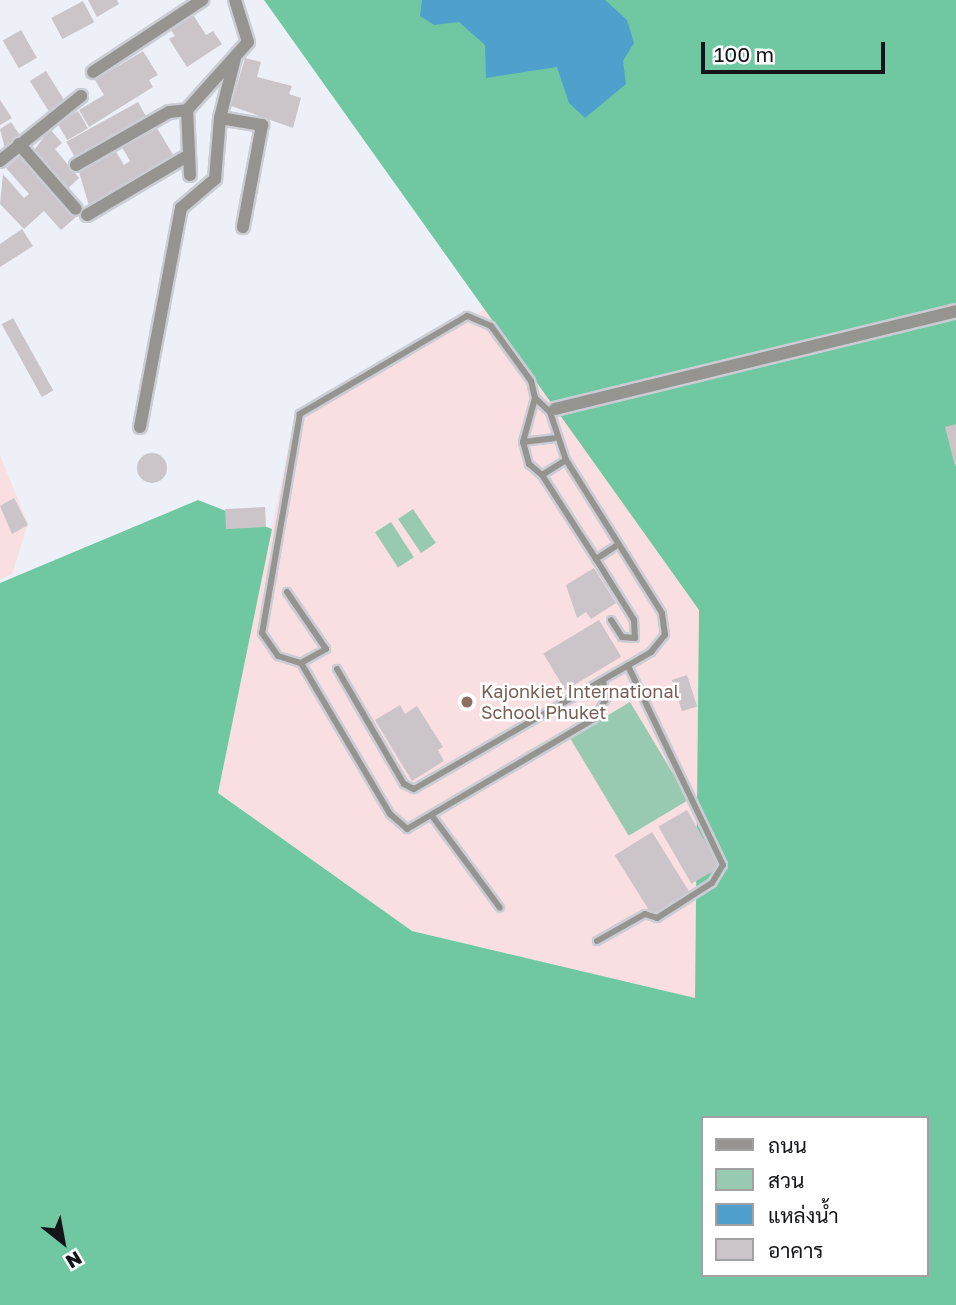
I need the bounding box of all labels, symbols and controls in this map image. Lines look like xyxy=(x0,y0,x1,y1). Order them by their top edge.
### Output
scale bar xyxy=(704,28,888,72)
text: 100 m xyxy=(714,41,774,67)
place label: Kajonkiet International School Phuket xyxy=(481,681,679,724)
marker: Kajonkiet International School Phuket xyxy=(459,694,475,710)
legend xyxy=(701,1116,928,1277)
text: ถนน xyxy=(768,1132,807,1158)
text: สวน xyxy=(768,1167,804,1193)
text: แหล่งน้ำ xyxy=(768,1202,839,1228)
north arrow xyxy=(28,1207,98,1277)
text: อาคาร xyxy=(768,1237,824,1263)
text: N xyxy=(62,1247,86,1274)

